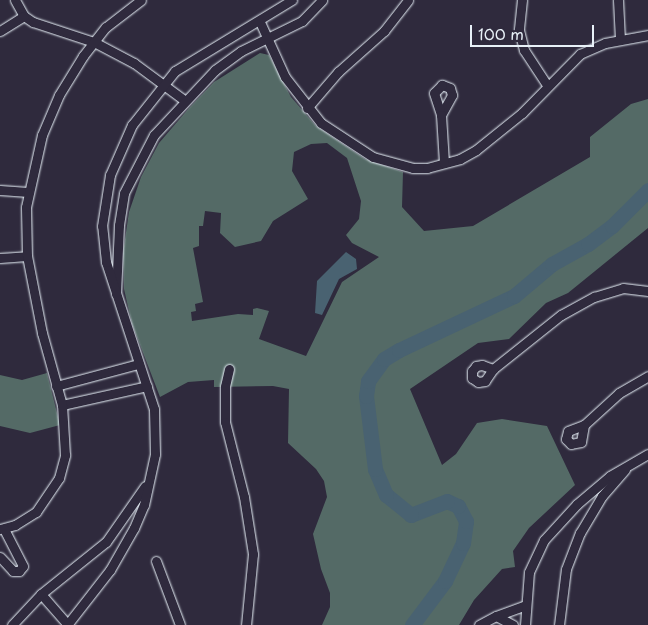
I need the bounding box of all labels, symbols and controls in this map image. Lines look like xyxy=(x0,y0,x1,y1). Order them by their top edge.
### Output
scale bar xyxy=(473,15,597,47)
text: 100 m xyxy=(478,22,524,45)

